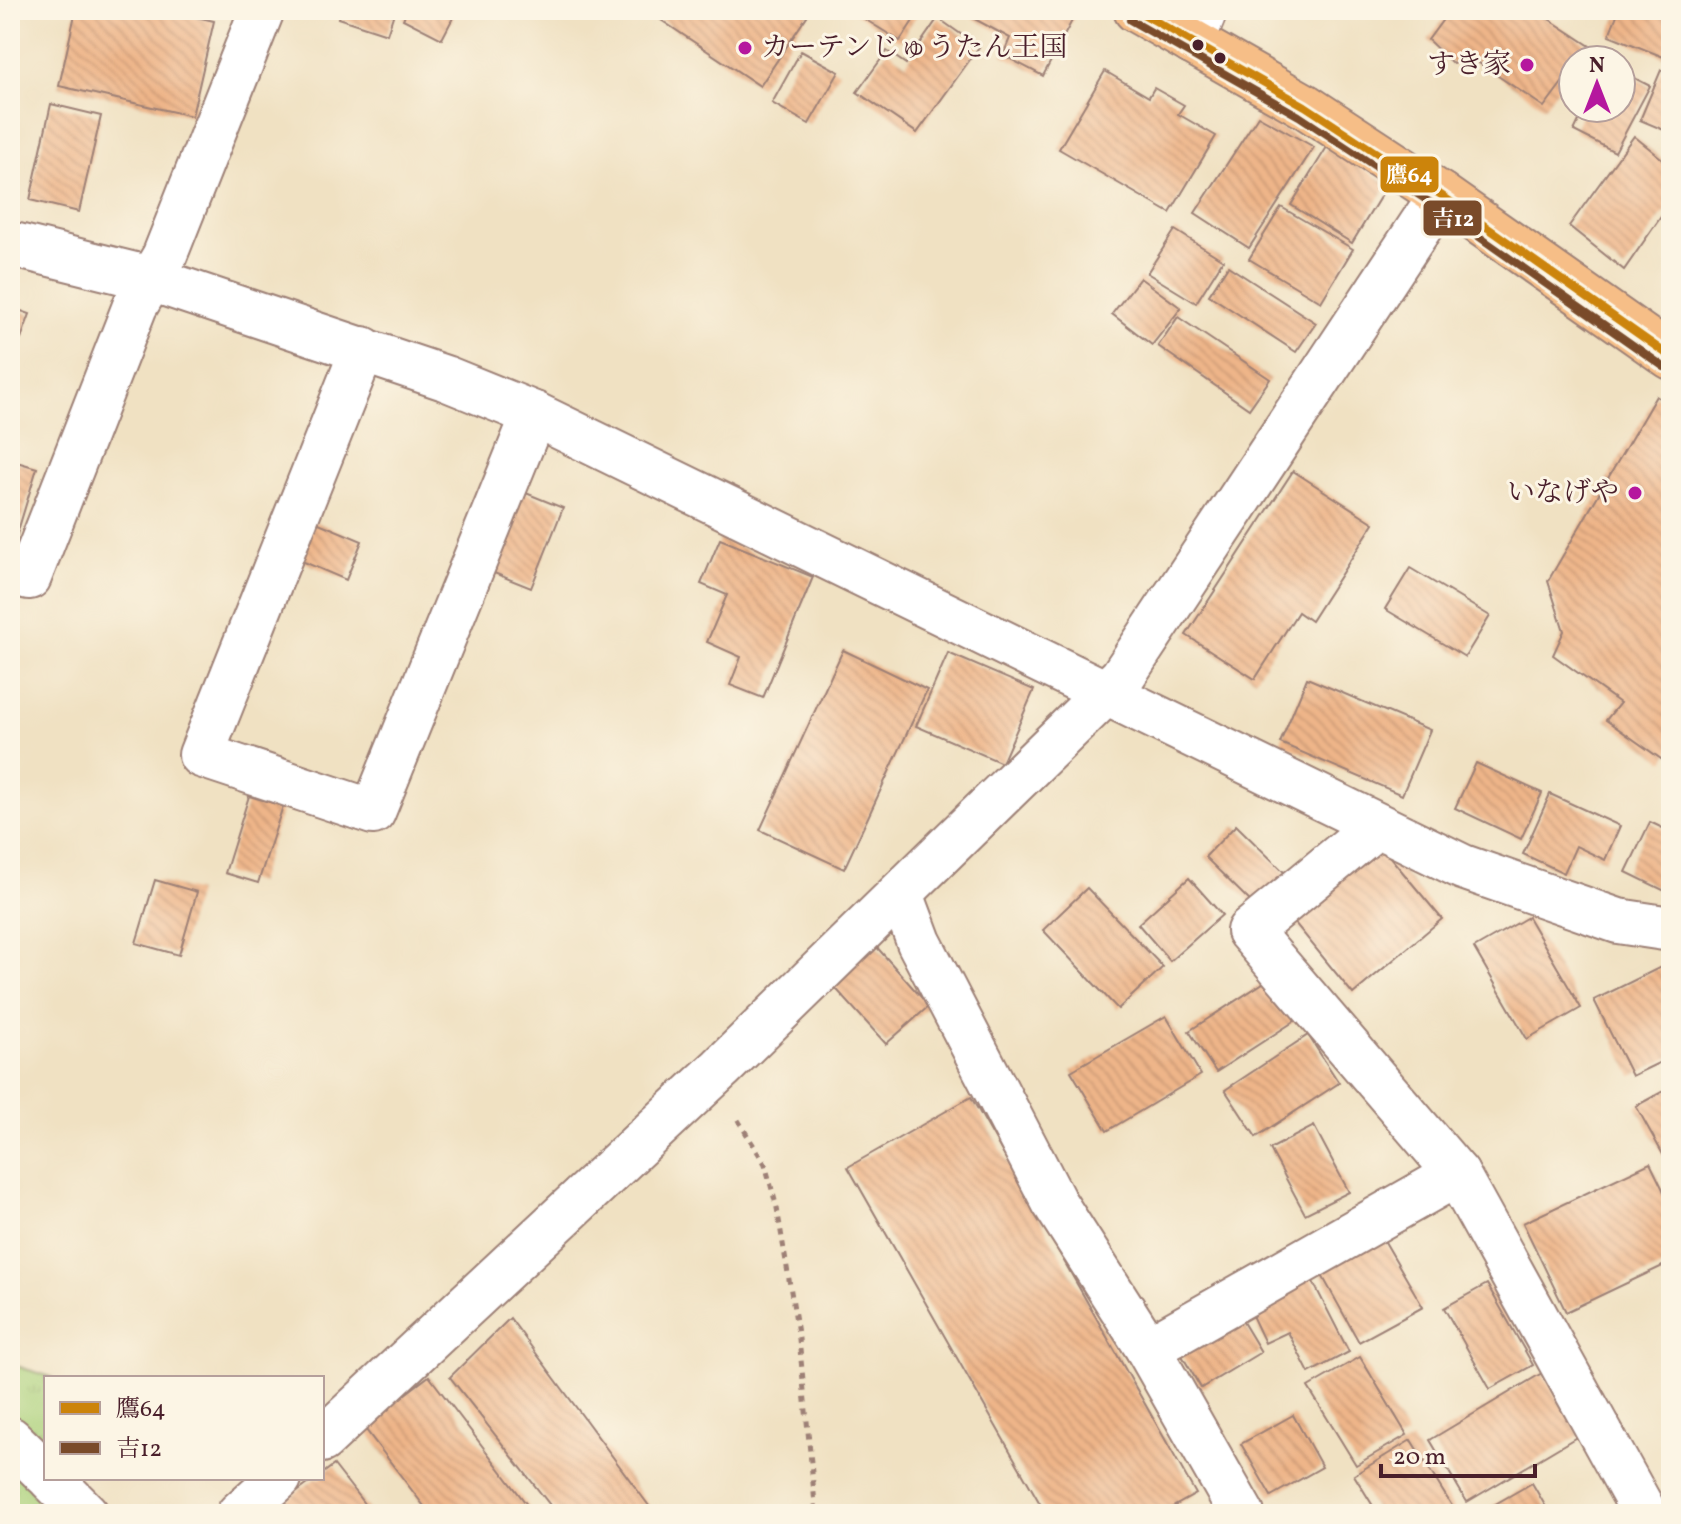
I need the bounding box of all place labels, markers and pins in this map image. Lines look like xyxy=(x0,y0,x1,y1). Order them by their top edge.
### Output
place label: カーテンじゅうたん王国 xyxy=(761,29,1068,68)
unlabelled marker xyxy=(1190,37,1206,53)
marker: カーテンじゅうたん王国 xyxy=(736,39,754,57)
place label: すき家 xyxy=(1427,46,1511,85)
unlabelled marker xyxy=(1212,50,1228,66)
marker: すき家 xyxy=(1518,56,1536,74)
place label: いなげや xyxy=(1507,474,1619,513)
marker: いなげや xyxy=(1626,484,1644,502)

